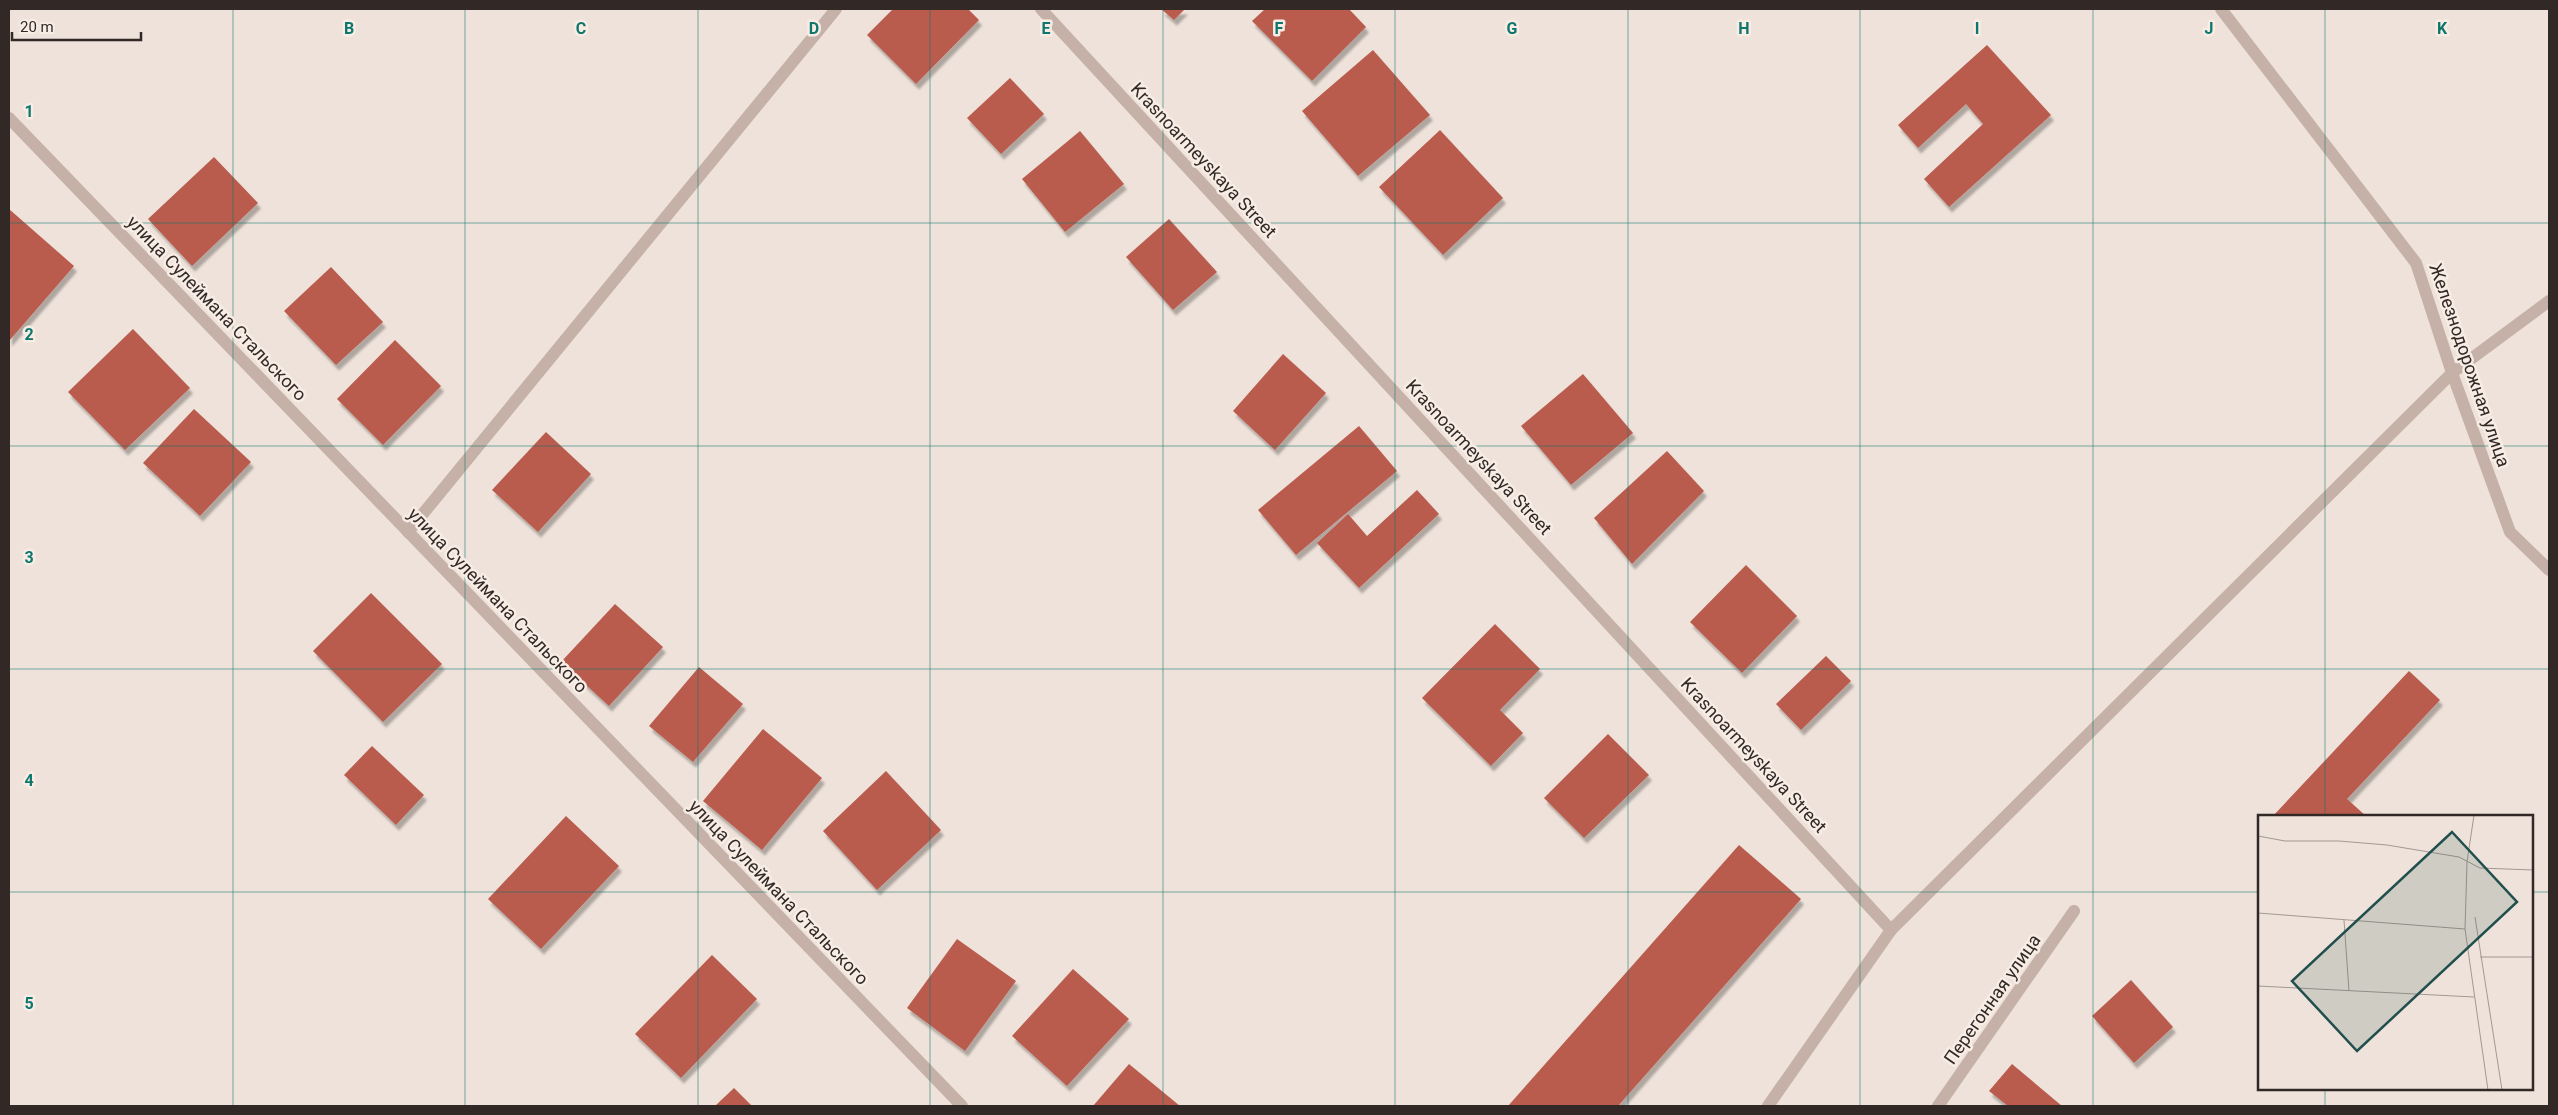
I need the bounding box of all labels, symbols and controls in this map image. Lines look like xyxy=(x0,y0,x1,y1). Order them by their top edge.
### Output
scale bar xyxy=(12,10,141,42)
text: 20 m xyxy=(20,18,54,36)
text: B xyxy=(344,19,354,38)
text: C xyxy=(576,19,586,38)
text: D xyxy=(809,19,819,38)
text: E xyxy=(1042,19,1051,38)
text: F xyxy=(1275,19,1284,38)
text: G xyxy=(1507,19,1518,38)
text: H xyxy=(1738,19,1750,38)
text: I xyxy=(1975,19,1979,38)
text: J xyxy=(2205,19,2213,38)
text: K xyxy=(2437,19,2448,38)
street label: Krasnoarmeyskaya Street xyxy=(1127,78,1281,242)
text: 1 xyxy=(24,102,34,121)
street label: улица Сулеймана Стальского xyxy=(123,211,311,405)
street label: Железнодорожная улица xyxy=(2425,261,2515,469)
text: 2 xyxy=(24,325,34,344)
street label: Krasnoarmeyskaya Street xyxy=(1402,375,1556,539)
street label: улица Сулеймана Стальского xyxy=(404,503,592,697)
text: 3 xyxy=(24,548,34,567)
street label: Krasnoarmeyskaya Street xyxy=(1677,673,1831,837)
text: 4 xyxy=(24,771,34,790)
street label: улица Сулеймана Стальского xyxy=(685,795,873,989)
inset map xyxy=(2258,815,2533,1090)
street label: Перегонная улица xyxy=(1939,930,2045,1068)
text: 5 xyxy=(24,994,34,1013)

